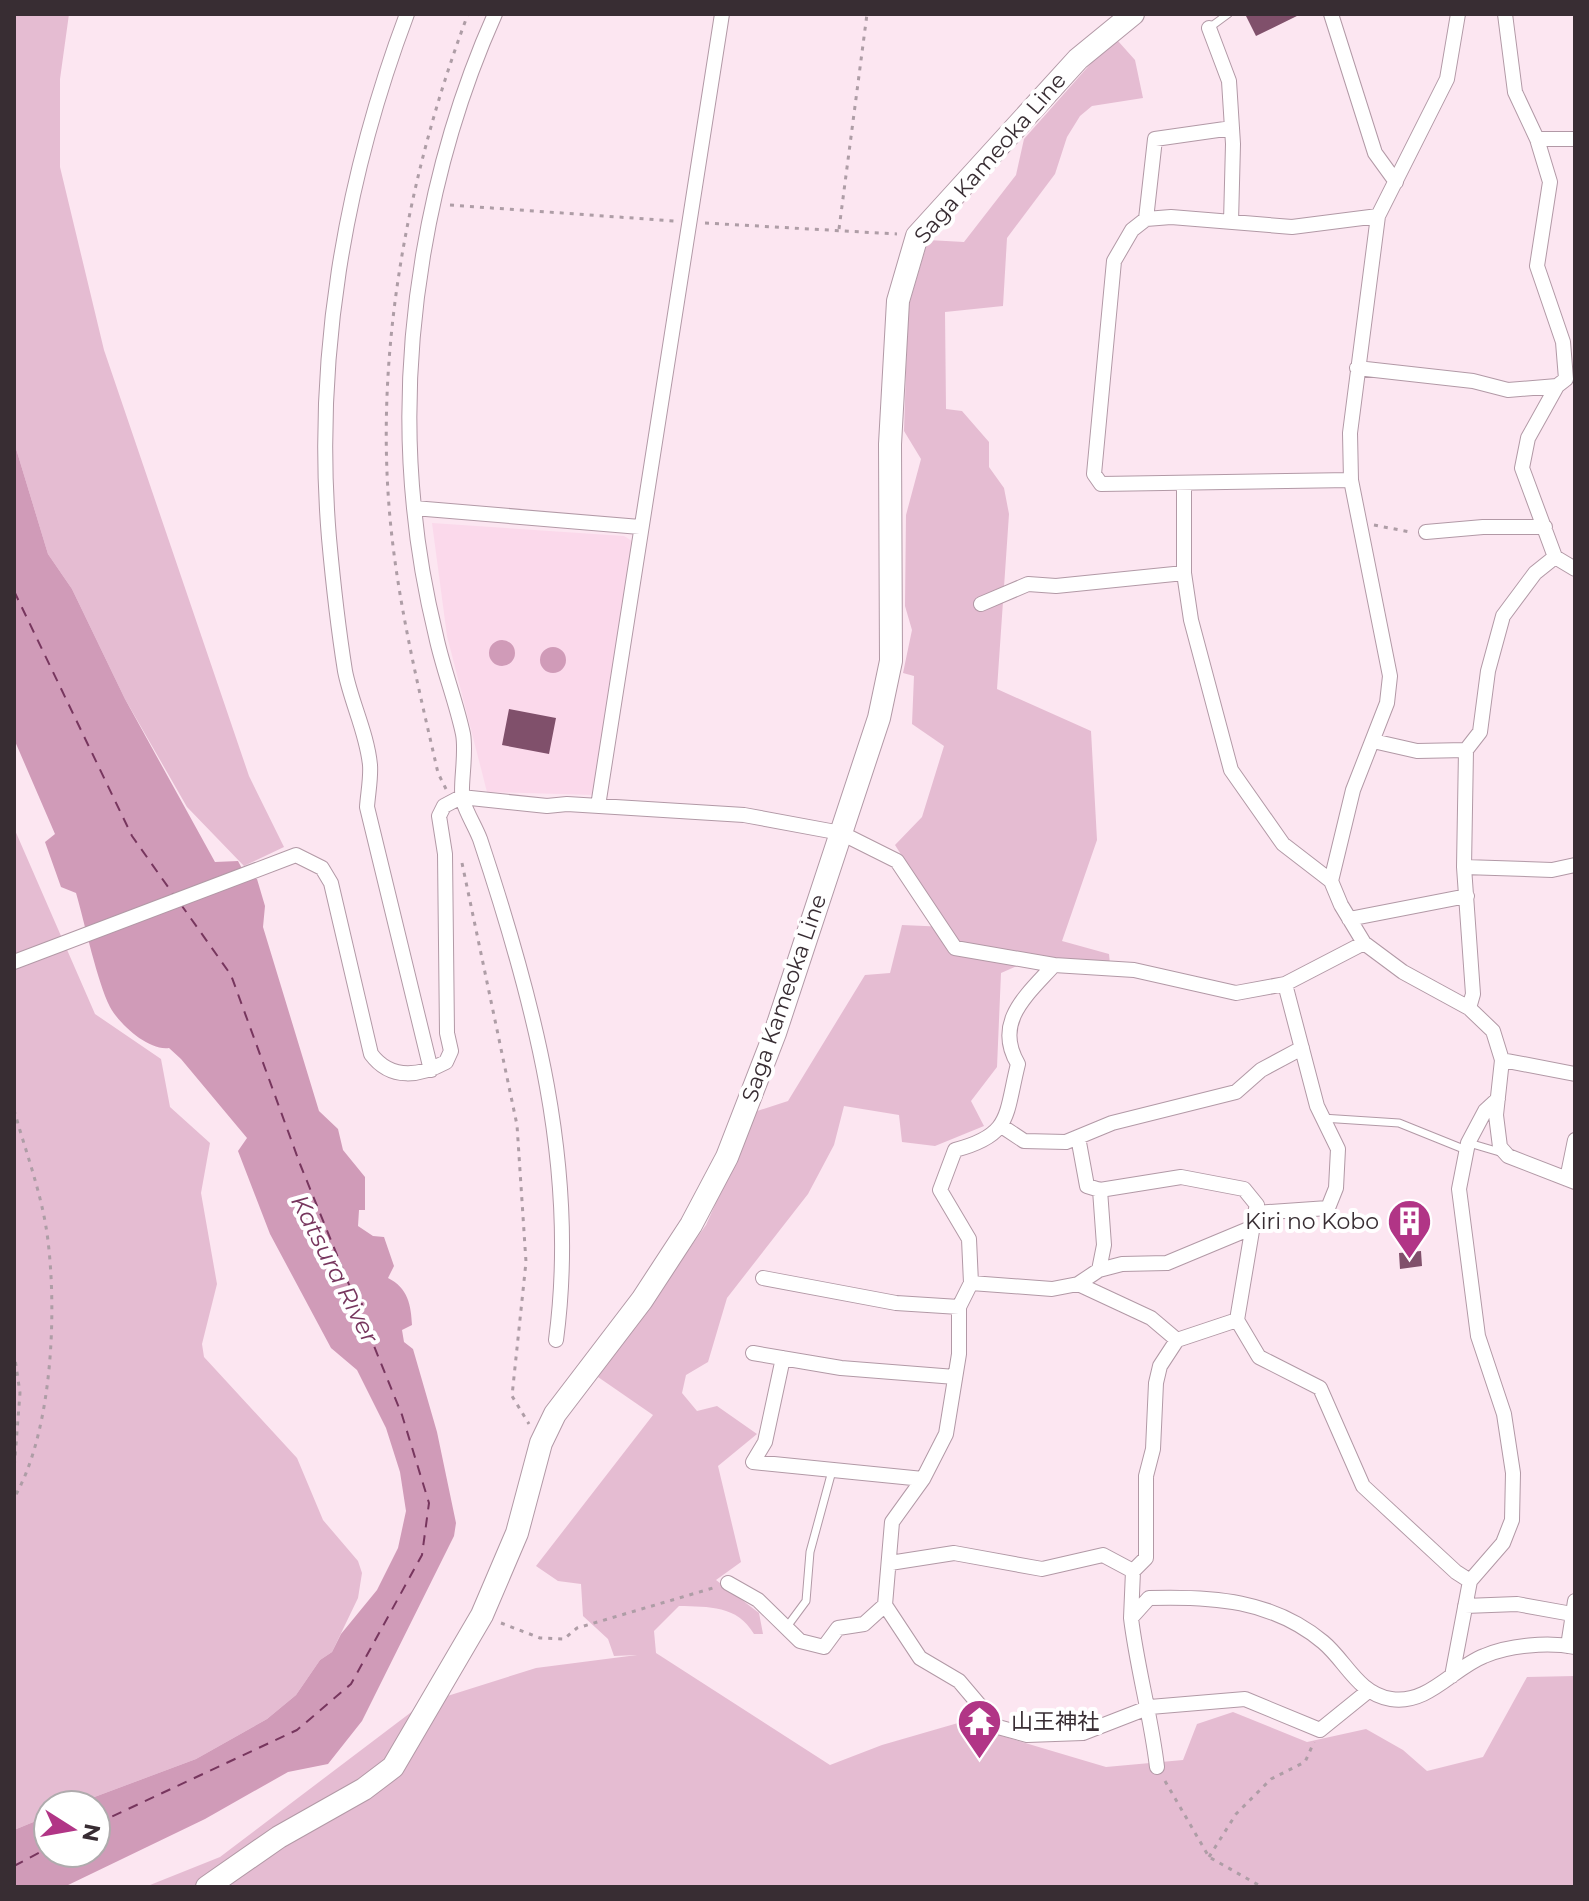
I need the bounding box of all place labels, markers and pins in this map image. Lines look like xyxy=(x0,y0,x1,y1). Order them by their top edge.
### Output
building icon: Kiri no Kobo xyxy=(1386,1197,1434,1260)
place label: Kiri no Kobo xyxy=(1245,1208,1379,1235)
temple icon: 山王神社 xyxy=(956,1697,1004,1760)
place label: 山王神社 xyxy=(1011,1708,1099,1735)

